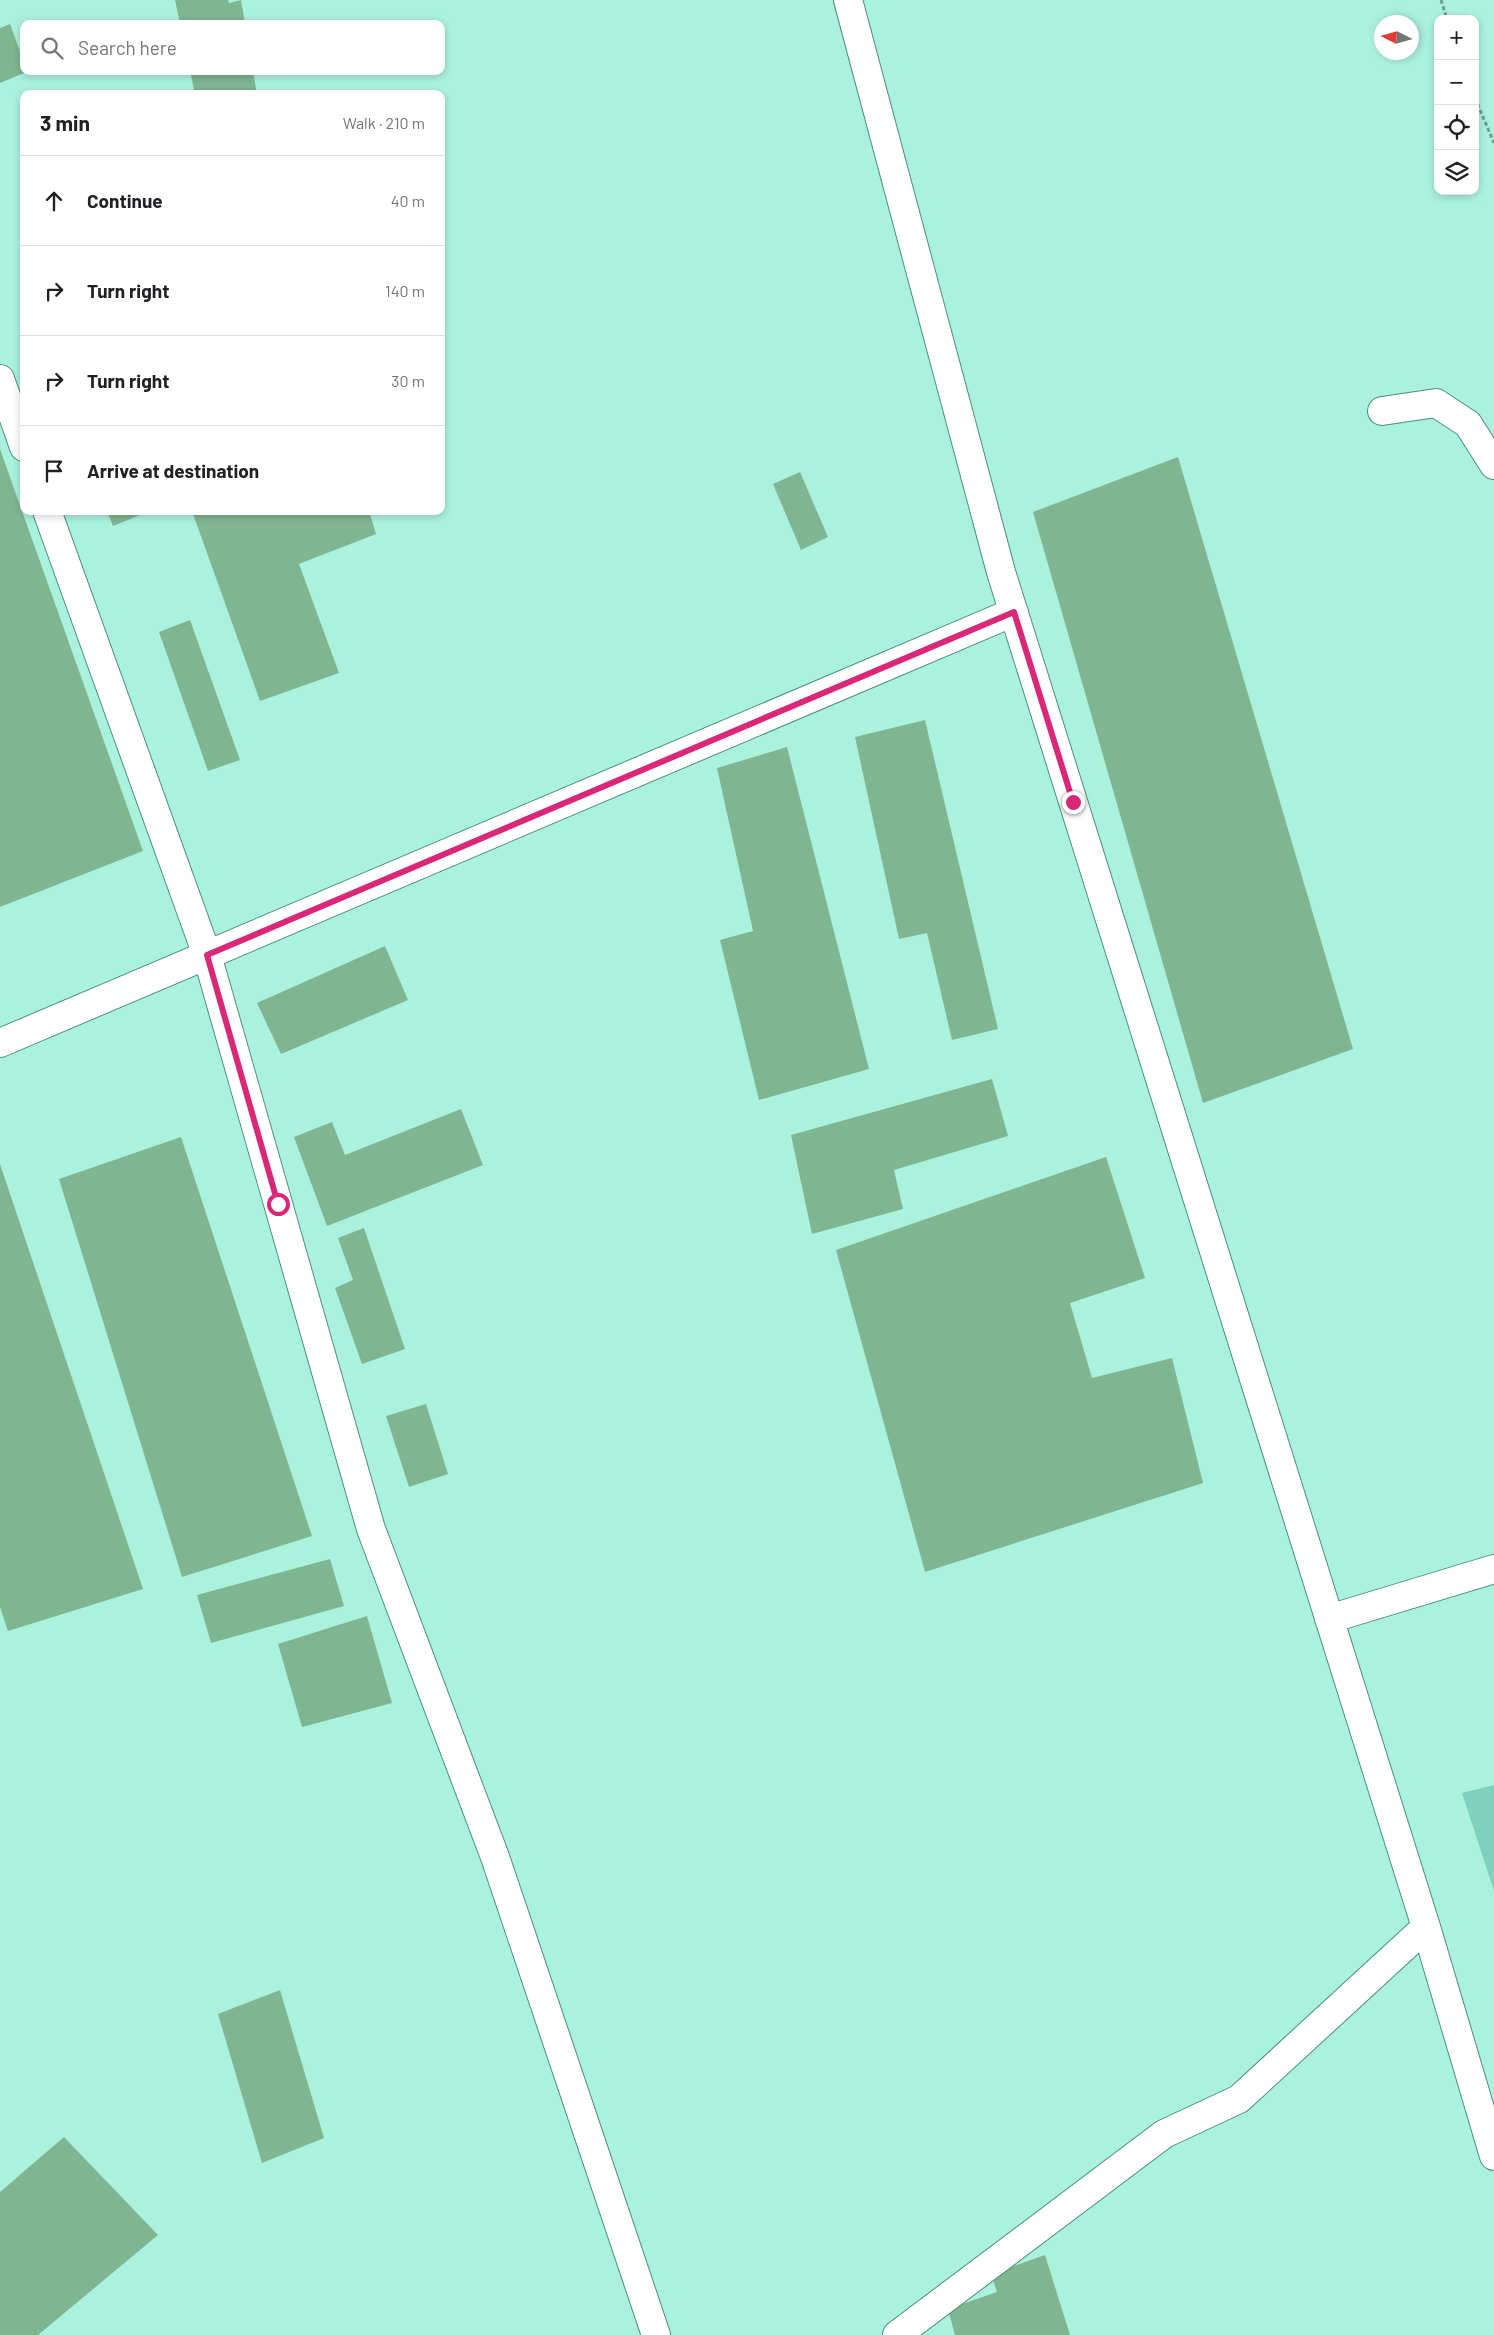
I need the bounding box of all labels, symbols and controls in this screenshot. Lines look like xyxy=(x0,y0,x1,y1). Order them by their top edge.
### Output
north arrow xyxy=(1374,15,1419,60)
map controls xyxy=(1434,15,1479,195)
button: + xyxy=(1434,15,1479,60)
search box xyxy=(20,20,445,75)
icon: search xyxy=(38,34,66,62)
text: Search here xyxy=(78,36,177,59)
button: − xyxy=(1434,60,1479,105)
button: locate xyxy=(1434,105,1479,150)
text: 3 min xyxy=(40,110,90,135)
text: Walk · 210 m xyxy=(343,113,425,132)
button: layers xyxy=(1434,150,1479,195)
icon: ahead xyxy=(40,187,68,215)
text: Continue xyxy=(87,189,163,212)
text: 40 m xyxy=(391,191,425,210)
icon: right xyxy=(40,277,68,305)
text: Turn right xyxy=(87,279,169,302)
text: 140 m xyxy=(385,281,425,300)
icon: right xyxy=(40,367,68,395)
text: Turn right xyxy=(87,369,169,392)
text: 30 m xyxy=(391,371,425,390)
icon: arrive xyxy=(40,457,68,485)
text: Arrive at destination xyxy=(87,459,259,482)
route end xyxy=(1062,791,1085,814)
route start xyxy=(267,1193,290,1216)

